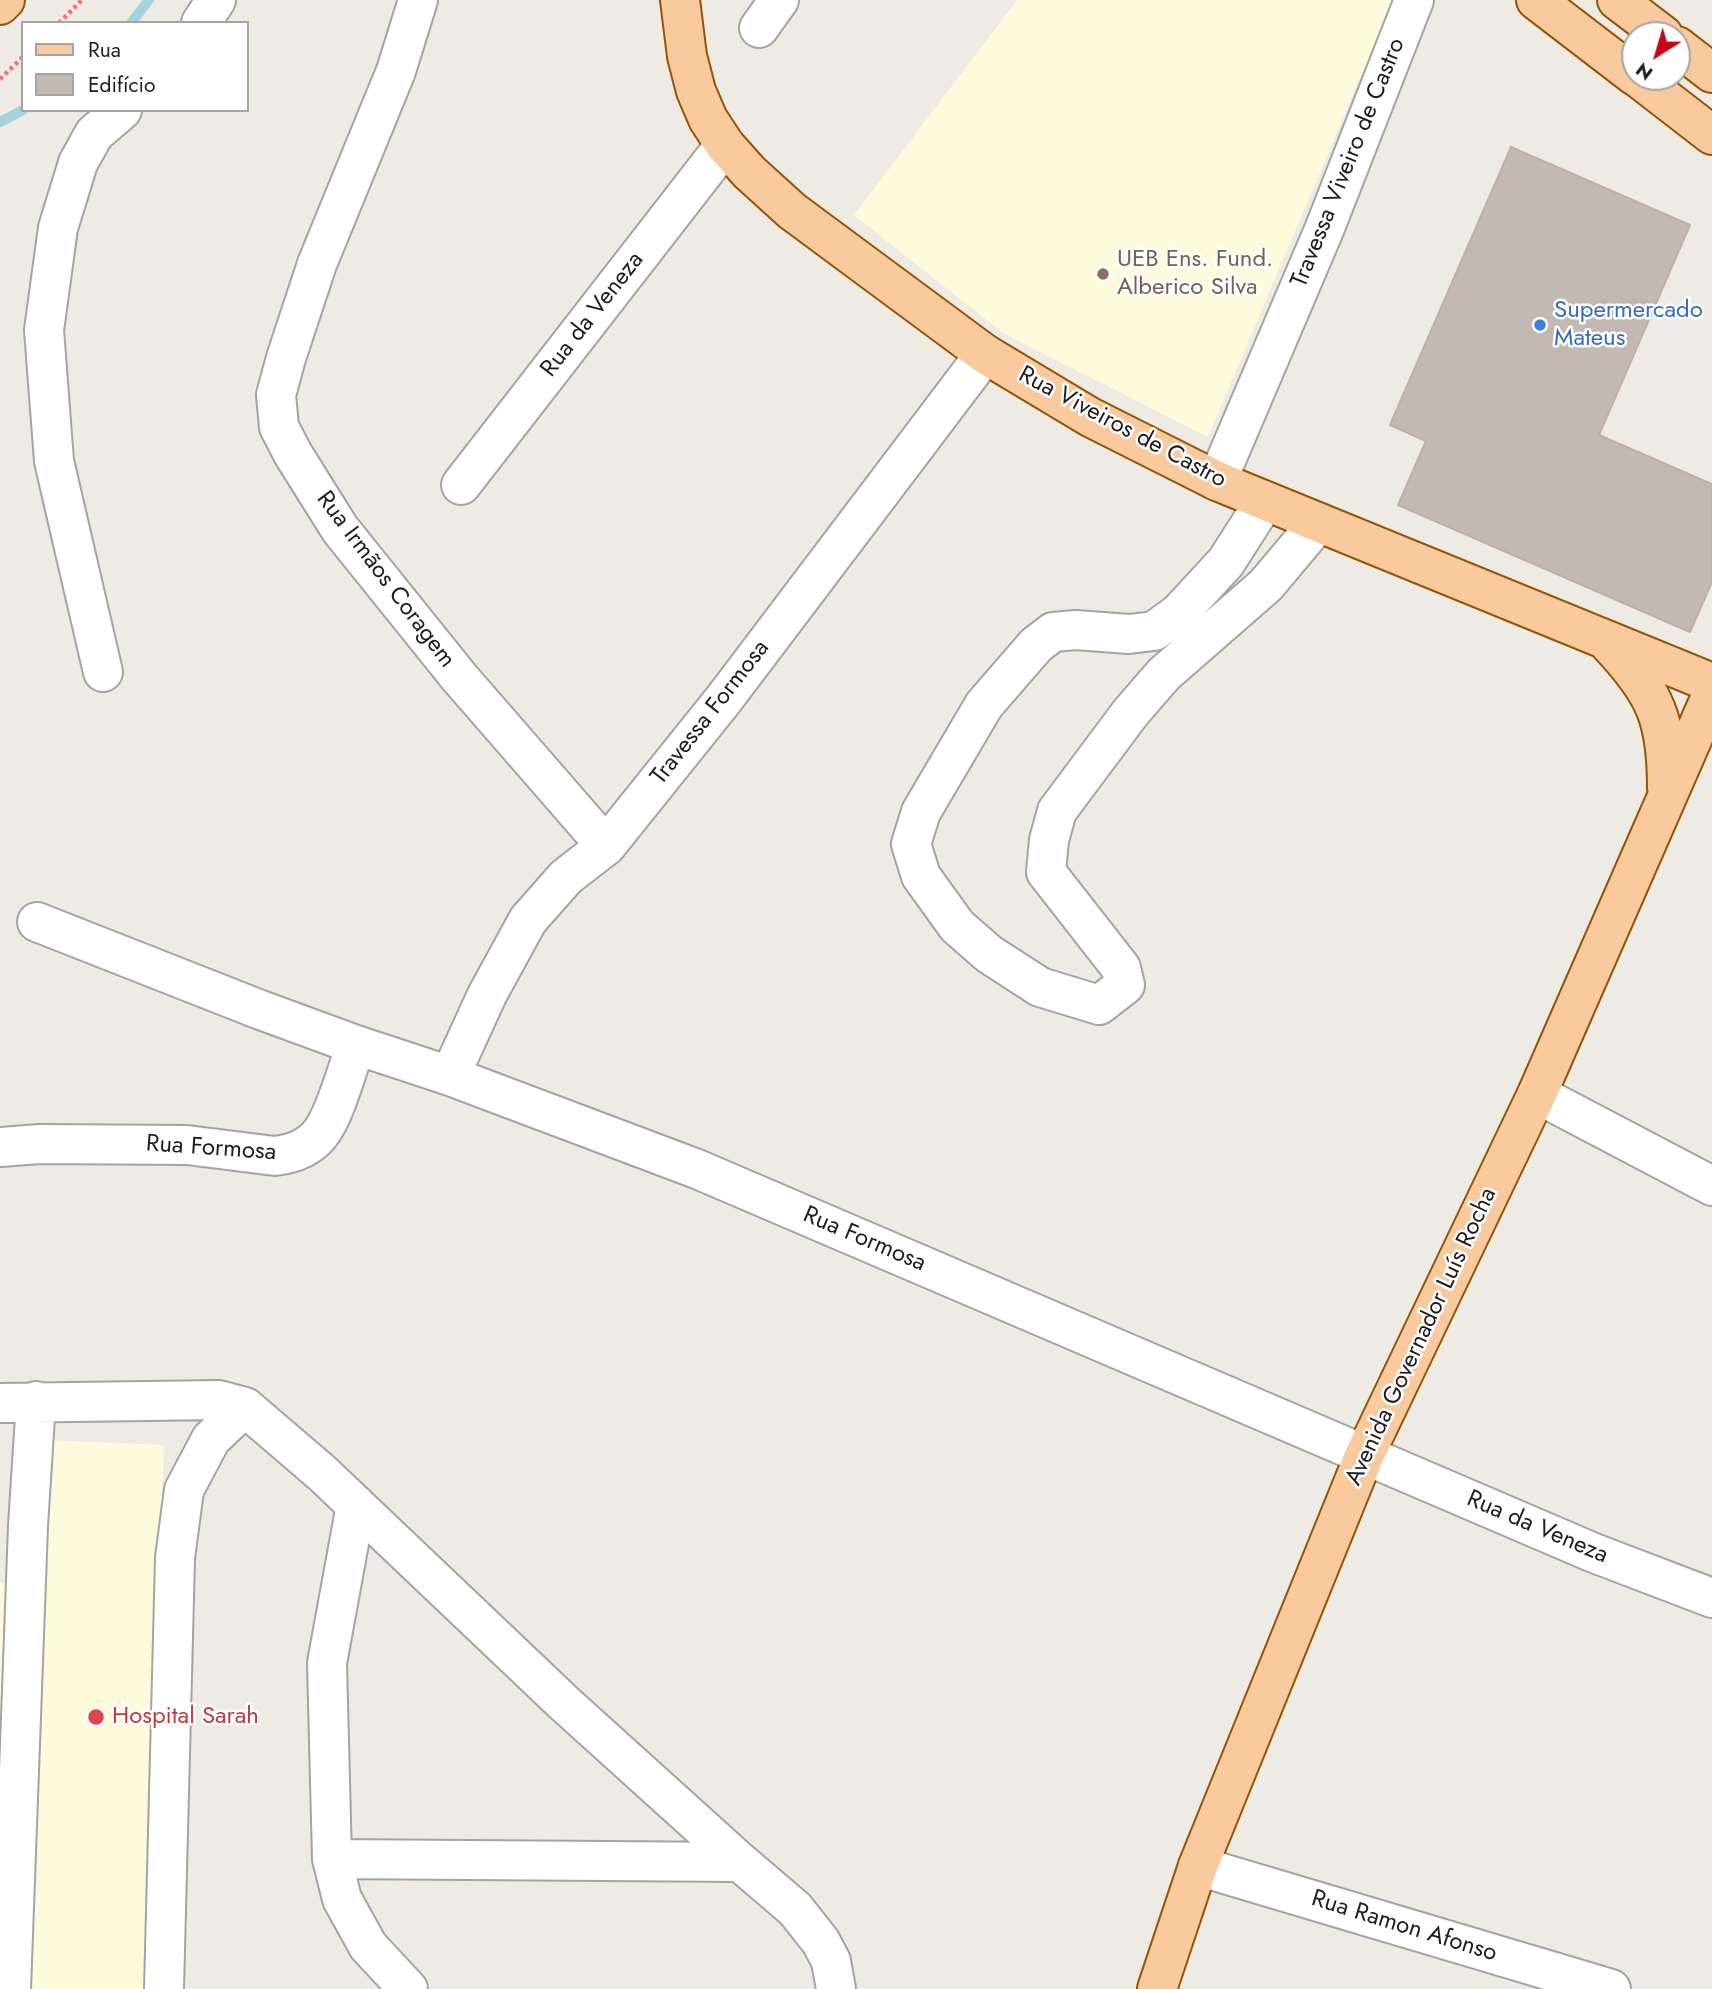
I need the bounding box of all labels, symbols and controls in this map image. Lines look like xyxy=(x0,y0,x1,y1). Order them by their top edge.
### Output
legend xyxy=(21,21,248,112)
north arrow xyxy=(1621,21,1691,91)
street label: Travessa Viveiro de Castro xyxy=(1286,34,1412,292)
text: Rua xyxy=(88,35,121,65)
text: N xyxy=(1630,56,1658,87)
text: Edifício xyxy=(88,70,155,100)
place label: UEB Ens. Fund. Alberico Silva xyxy=(1117,246,1273,302)
street label: Rua da Veneza xyxy=(535,247,651,383)
marker: UEB Ens. Fund. Alberico Silva xyxy=(1095,266,1111,282)
place label: Supermercado Mateus xyxy=(1554,297,1703,353)
marker: Supermercado Mateus xyxy=(1532,317,1548,333)
street label: Rua Viveiros de Castro xyxy=(1013,361,1231,495)
street label: Rua Irmãos Coragem xyxy=(309,486,461,674)
street label: Travessa Formosa xyxy=(646,635,776,791)
street label: Rua Formosa xyxy=(145,1130,277,1168)
street label: Avenida Governador Luís Rocha xyxy=(1340,1184,1504,1490)
street label: Rua Formosa xyxy=(798,1201,930,1279)
street label: Rua da Veneza xyxy=(1462,1485,1612,1571)
place label: Hospital Sarah xyxy=(112,1703,259,1731)
marker: Hospital Sarah xyxy=(86,1707,106,1727)
street label: Rua Ramon Afonso xyxy=(1308,1885,1500,1969)

